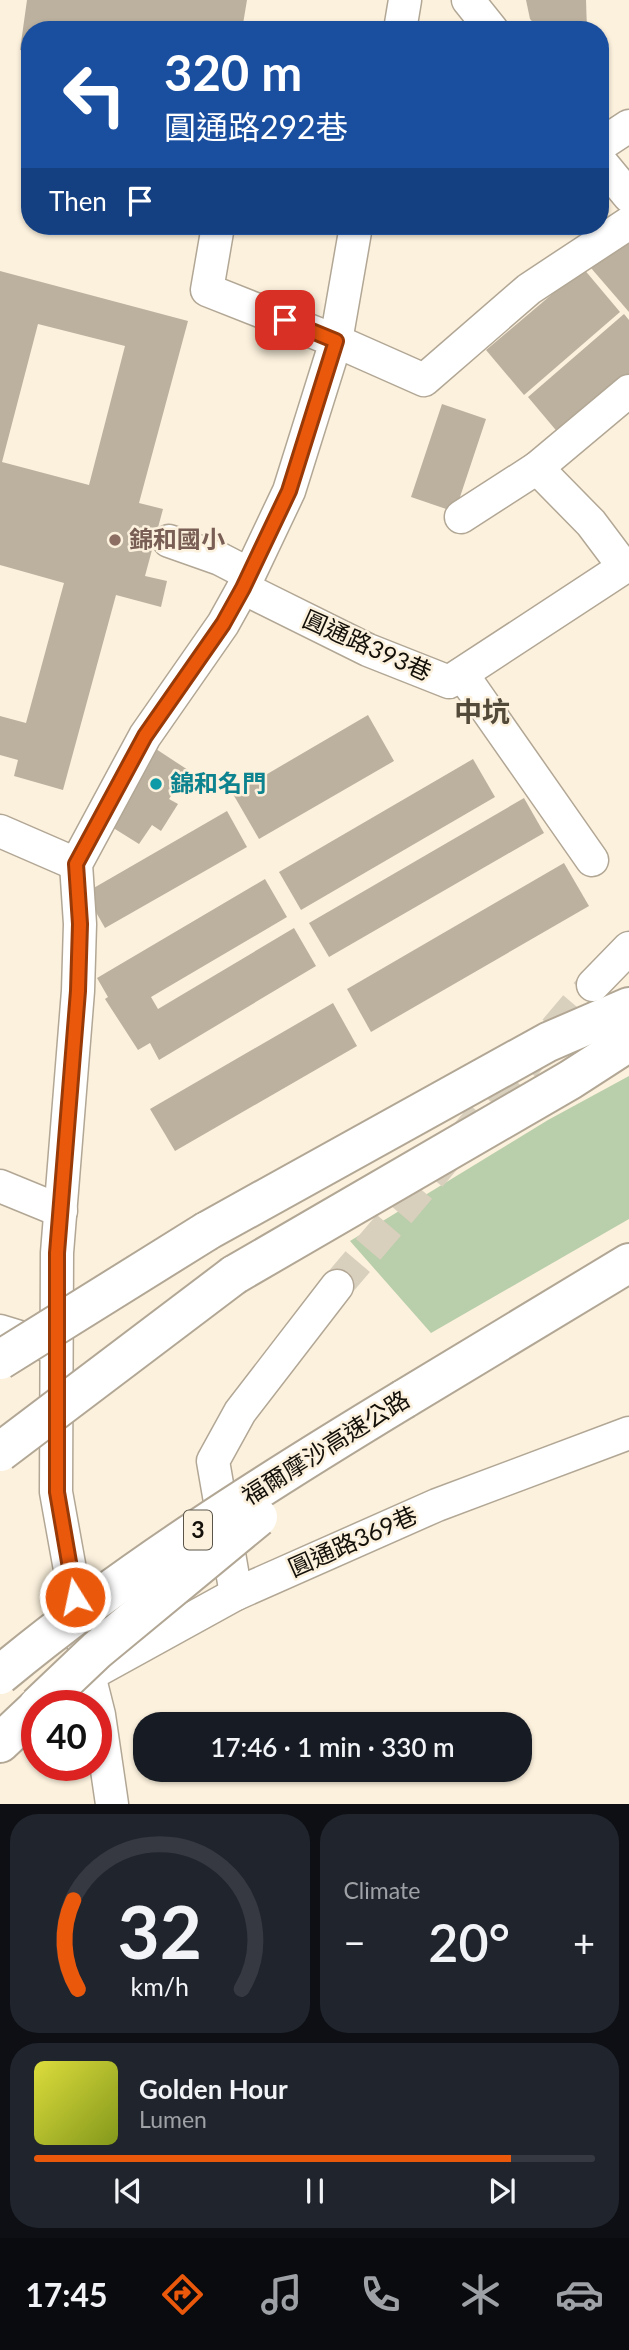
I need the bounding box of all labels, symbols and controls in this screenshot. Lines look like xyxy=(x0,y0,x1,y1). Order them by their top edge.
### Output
text: 320 m xyxy=(164,43,302,101)
icon: left xyxy=(49,49,140,140)
text: 圓通路292巷 xyxy=(164,107,348,146)
icon: arrive xyxy=(121,182,159,220)
text: Then xyxy=(49,185,107,217)
pin xyxy=(255,290,315,350)
icon: arrive xyxy=(266,301,304,339)
place label: 錦和國小 xyxy=(129,524,225,553)
marker: 錦和國小 xyxy=(107,532,123,548)
street label: 圓通路393巷 xyxy=(299,603,436,686)
district label: 中坑 xyxy=(454,694,510,728)
place label: 錦和名門 xyxy=(170,768,266,797)
marker: 錦和名門 xyxy=(148,776,164,792)
street label: 福爾摩沙高速公路 xyxy=(236,1384,414,1510)
street label: 圓通路369巷 xyxy=(284,1499,421,1582)
road number: 3 xyxy=(184,1511,212,1550)
position arrow xyxy=(38,1560,112,1634)
speed limit sign: 40 xyxy=(21,1690,112,1781)
text: 17:46 · 1 min · 330 m xyxy=(210,1731,455,1763)
text: Climate xyxy=(344,1876,420,1904)
text: 32 xyxy=(118,1888,202,1976)
text: 20° xyxy=(428,1911,510,1973)
text: − xyxy=(344,1919,366,1965)
text: + xyxy=(573,1919,595,1965)
text: km/h xyxy=(130,1971,189,2001)
text: Golden Hour xyxy=(139,2073,288,2105)
text: Lumen xyxy=(139,2105,207,2133)
icon: previous xyxy=(109,2172,147,2210)
icon: pause xyxy=(296,2172,334,2210)
icon: next xyxy=(483,2172,521,2210)
icon: directions xyxy=(158,2270,207,2319)
icon: music xyxy=(257,2270,306,2319)
icon: phone xyxy=(356,2270,405,2319)
icon: climate xyxy=(456,2270,505,2319)
icon: car xyxy=(555,2270,604,2319)
text: 17:45 xyxy=(25,2275,108,2314)

